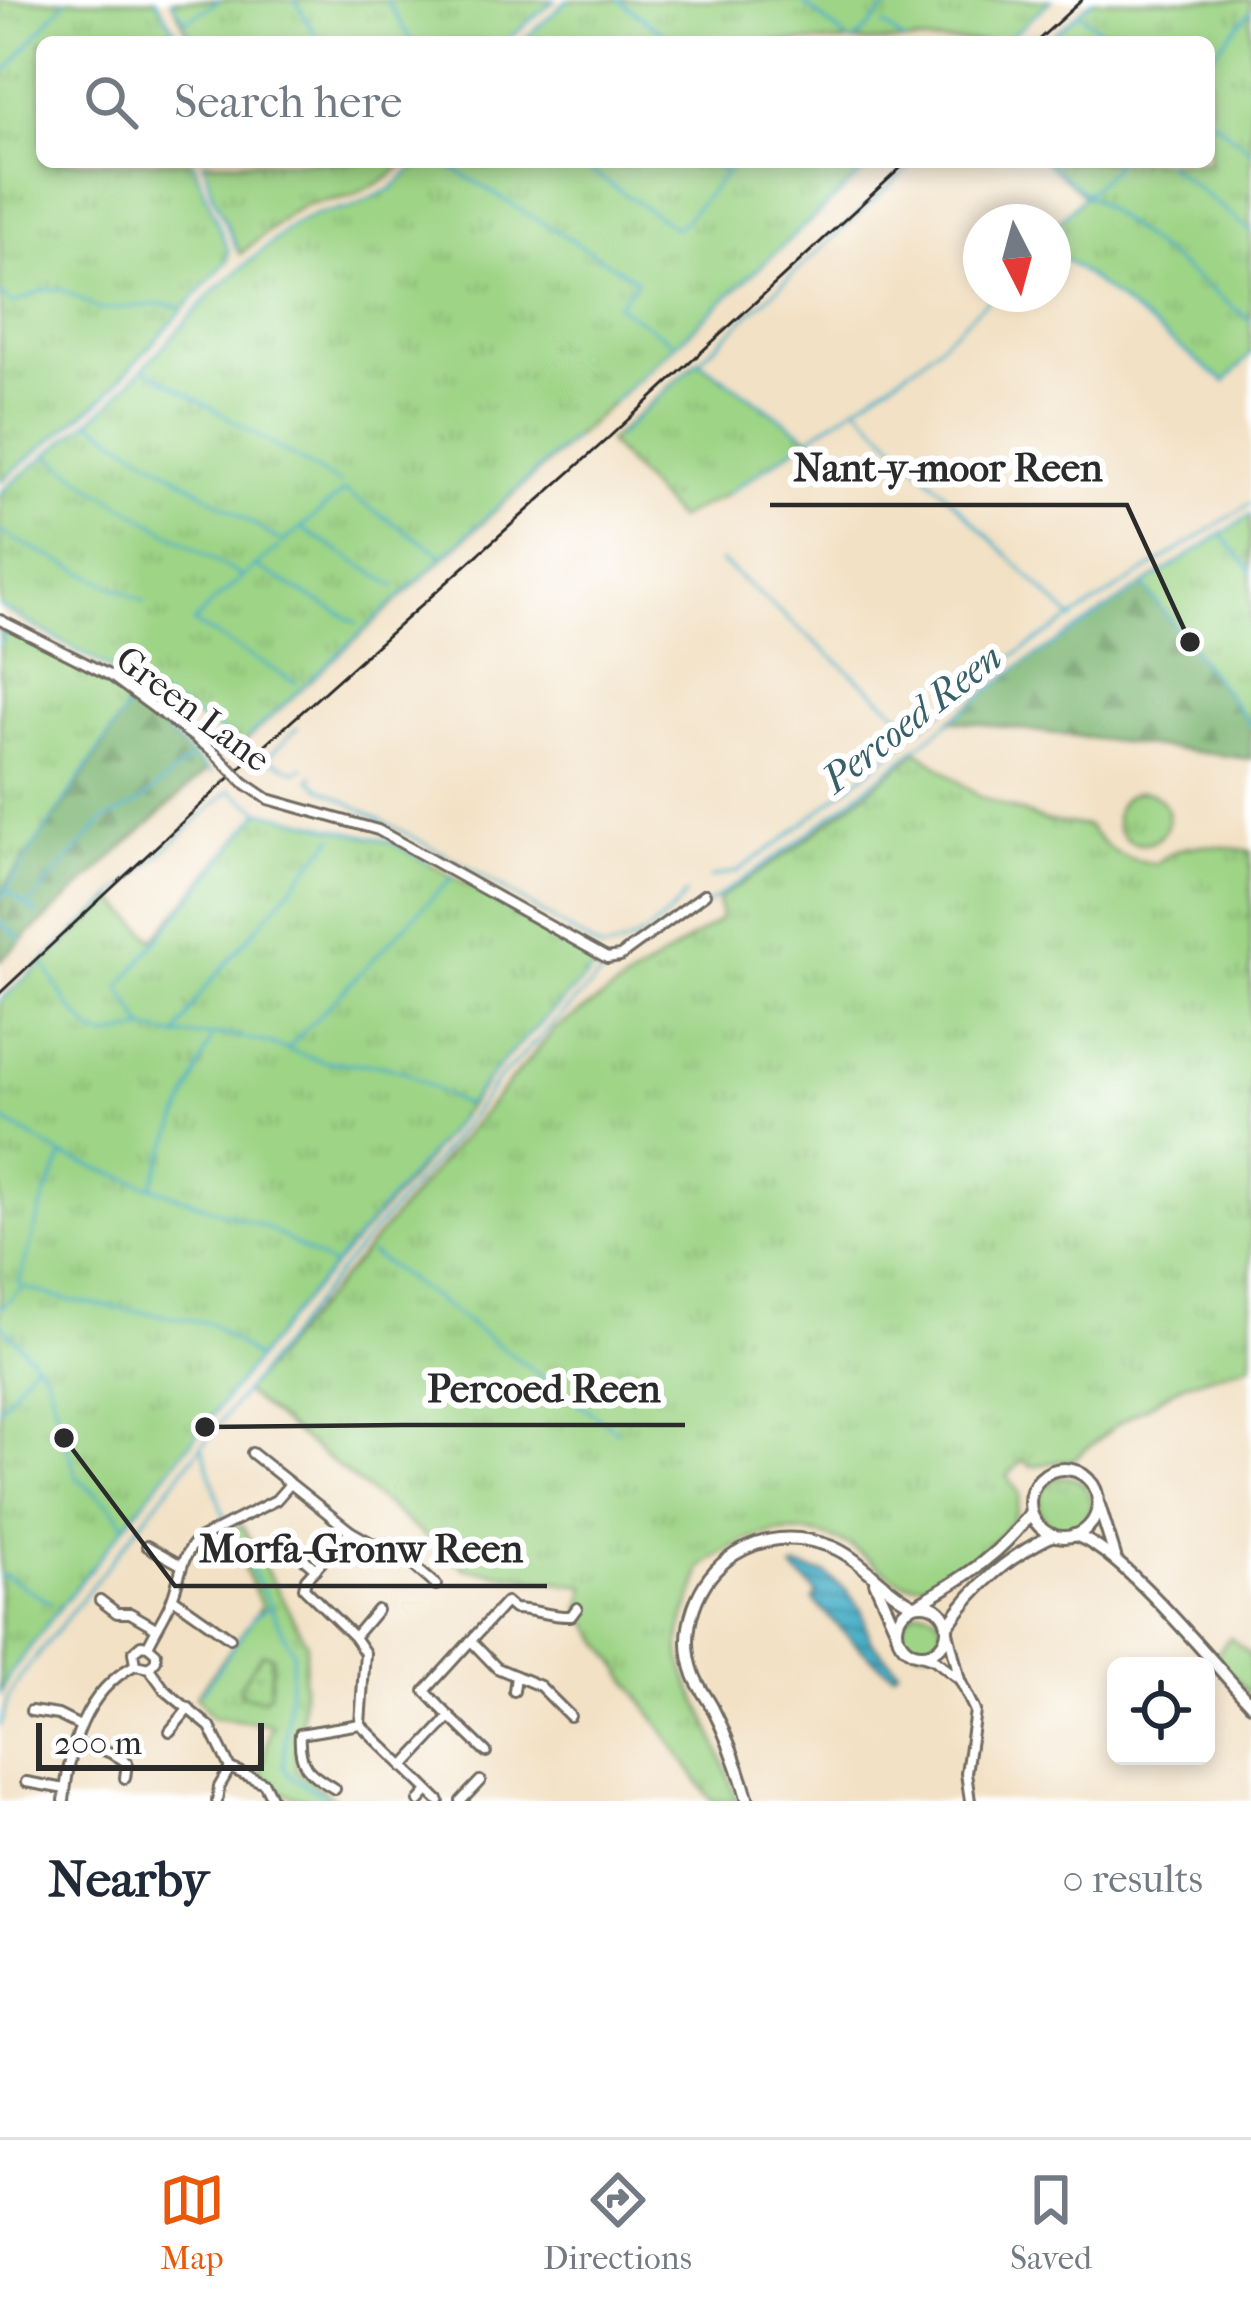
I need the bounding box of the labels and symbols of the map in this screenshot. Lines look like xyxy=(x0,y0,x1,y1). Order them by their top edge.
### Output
north arrow xyxy=(963,204,1071,312)
callout: Nant-y-moor Reen xyxy=(770,430,1127,505)
text: Nant-y-moor Reen xyxy=(793,445,1103,491)
water label: Percoed Reen xyxy=(812,634,1011,804)
street label: Green Lane xyxy=(108,638,278,780)
callout: Percoed Reen xyxy=(403,1350,685,1425)
text: Percoed Reen xyxy=(427,1366,661,1412)
callout: Morfa-Gronw Reen xyxy=(175,1511,547,1586)
text: Morfa-Gronw Reen xyxy=(199,1526,523,1572)
scale bar xyxy=(36,1717,264,1770)

